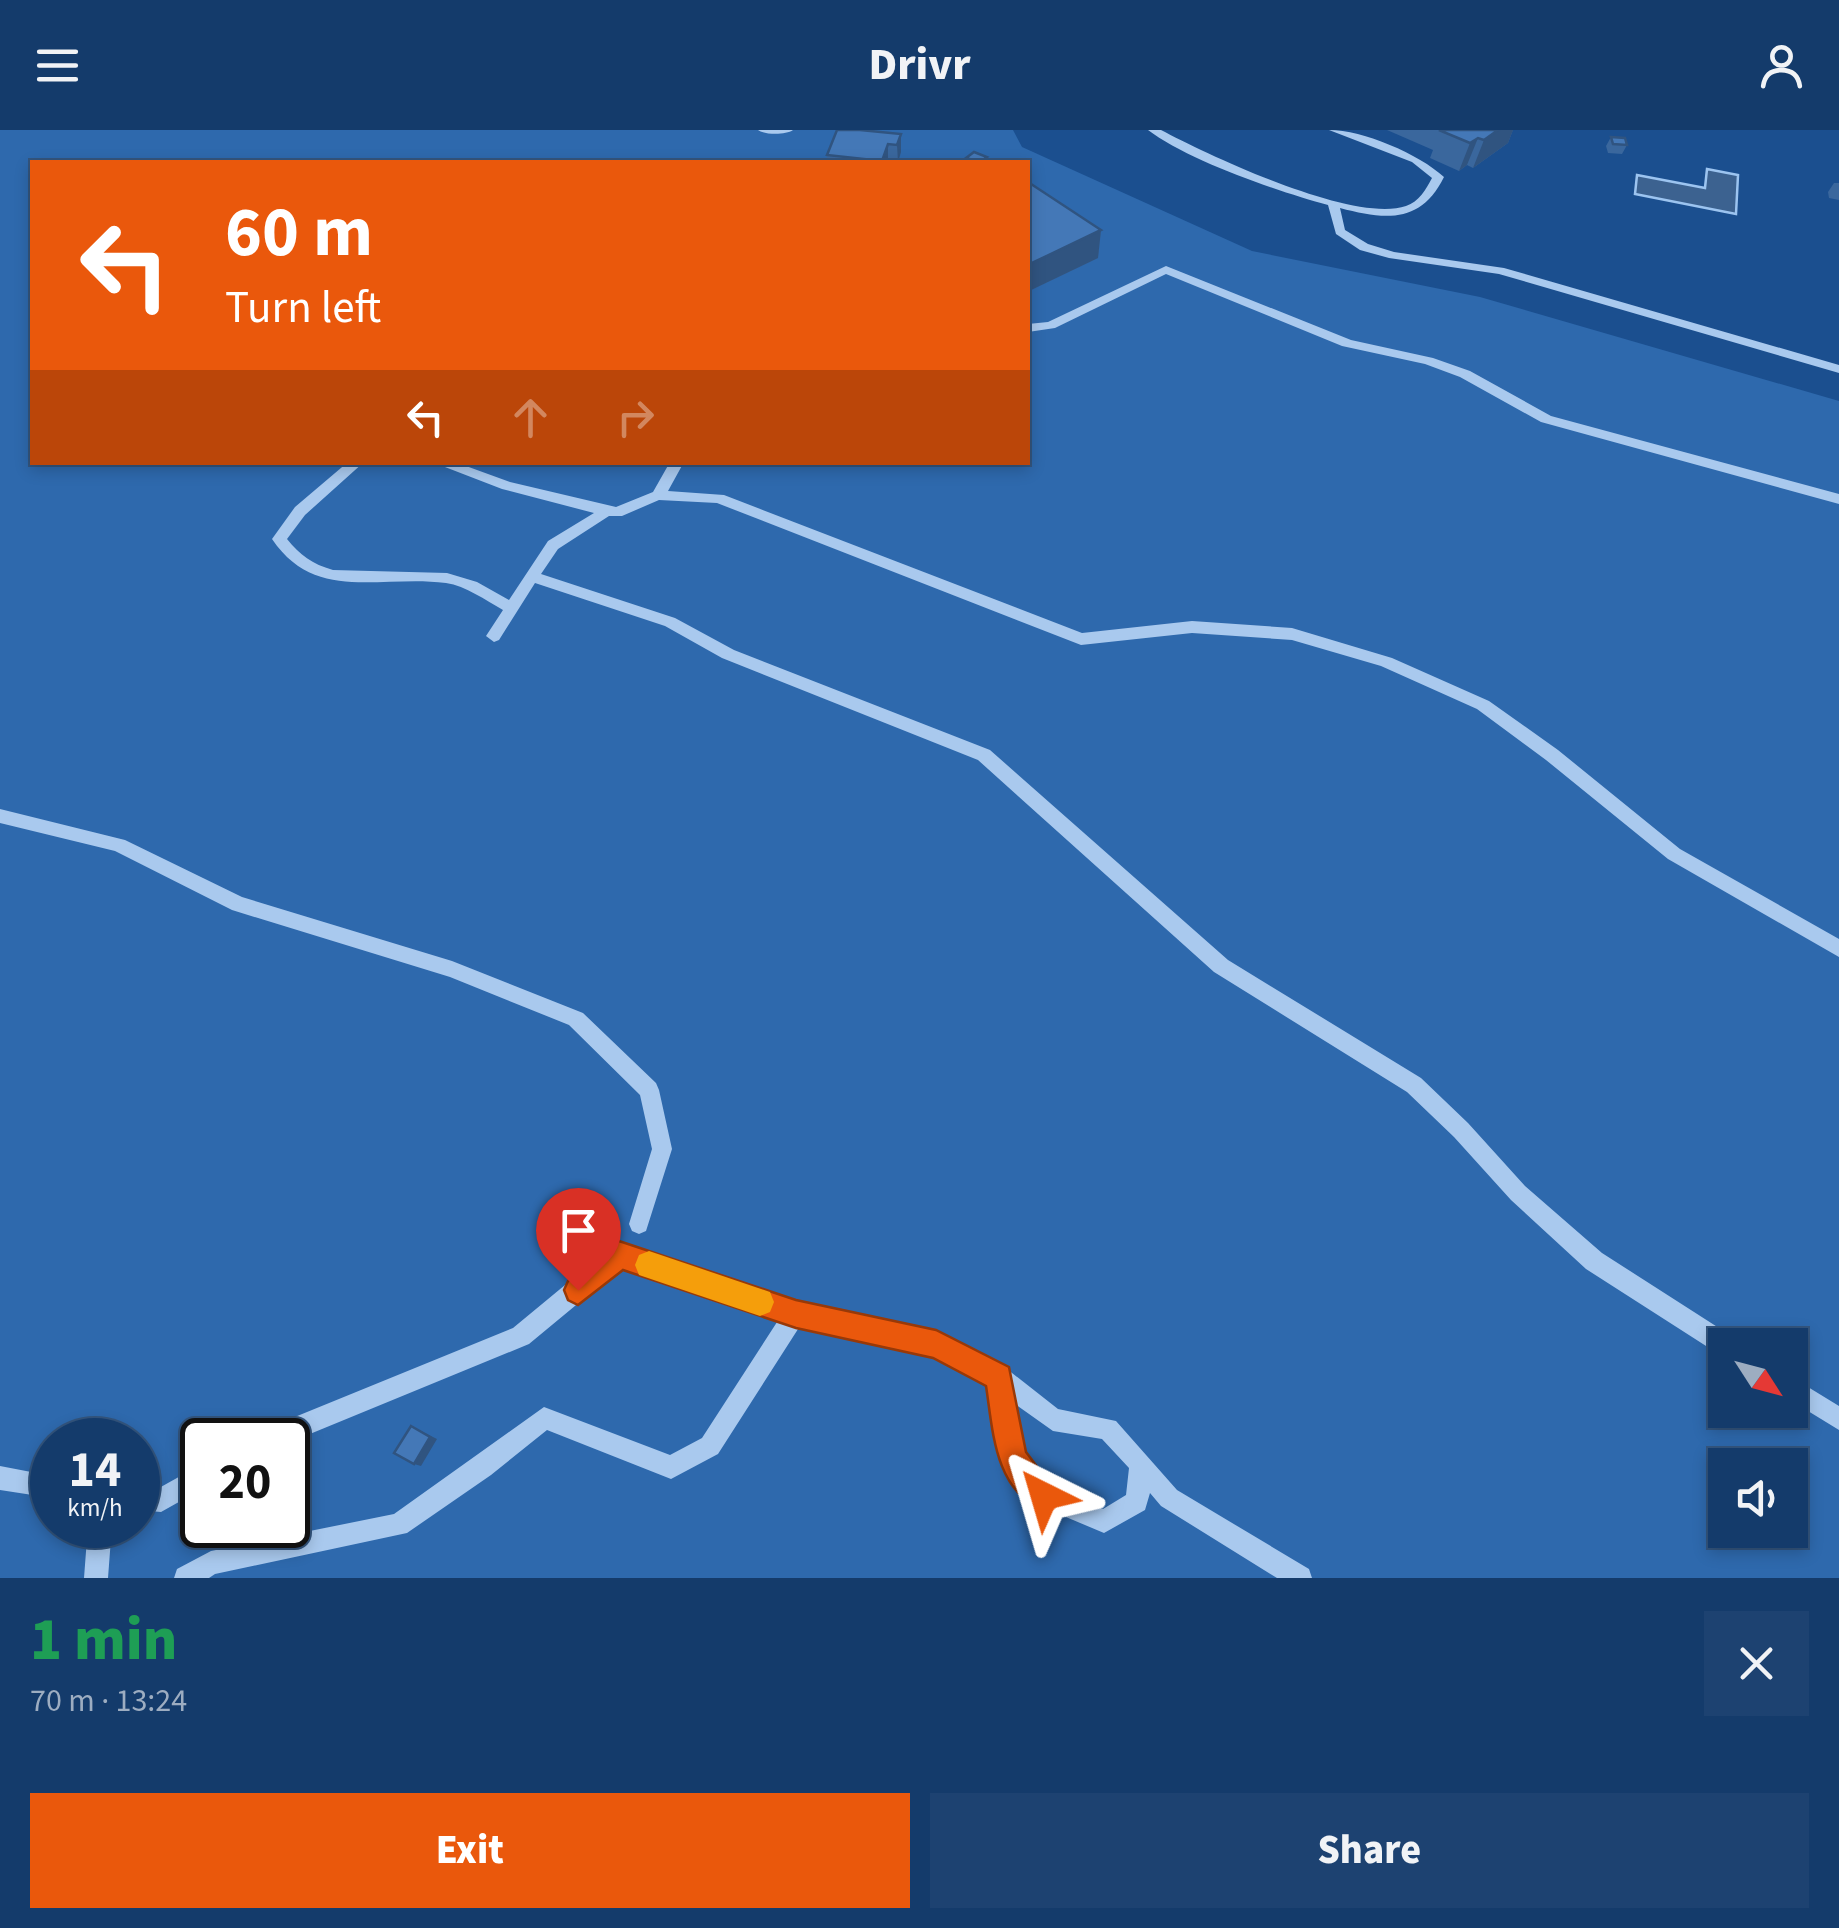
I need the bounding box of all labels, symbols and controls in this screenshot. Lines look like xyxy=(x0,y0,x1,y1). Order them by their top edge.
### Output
text: Drivr xyxy=(868,33,971,97)
icon: menu xyxy=(30,38,85,93)
icon: person xyxy=(1754,38,1809,93)
text: 60 m xyxy=(225,183,373,283)
icon: left xyxy=(60,200,190,330)
text: Turn left xyxy=(225,276,381,340)
icon: left xyxy=(398,390,453,445)
icon: ahead xyxy=(503,390,558,445)
icon: right xyxy=(608,390,663,445)
pin xyxy=(536,1188,621,1291)
icon: arrive xyxy=(551,1203,606,1258)
north arrow xyxy=(1708,1328,1808,1428)
map controls xyxy=(1708,1328,1808,1548)
speed limit sign: 20 xyxy=(180,1418,310,1548)
text: 14 xyxy=(69,1435,121,1506)
position arrow xyxy=(992,1444,1096,1548)
button: sound xyxy=(1708,1448,1808,1548)
text: km/h xyxy=(67,1490,123,1526)
text: 1 min xyxy=(30,1598,177,1683)
button: close xyxy=(1704,1611,1809,1716)
text: 70 m · 13:24 xyxy=(30,1678,187,1724)
button: Exit xyxy=(30,1793,910,1908)
button: Share xyxy=(930,1793,1809,1908)

